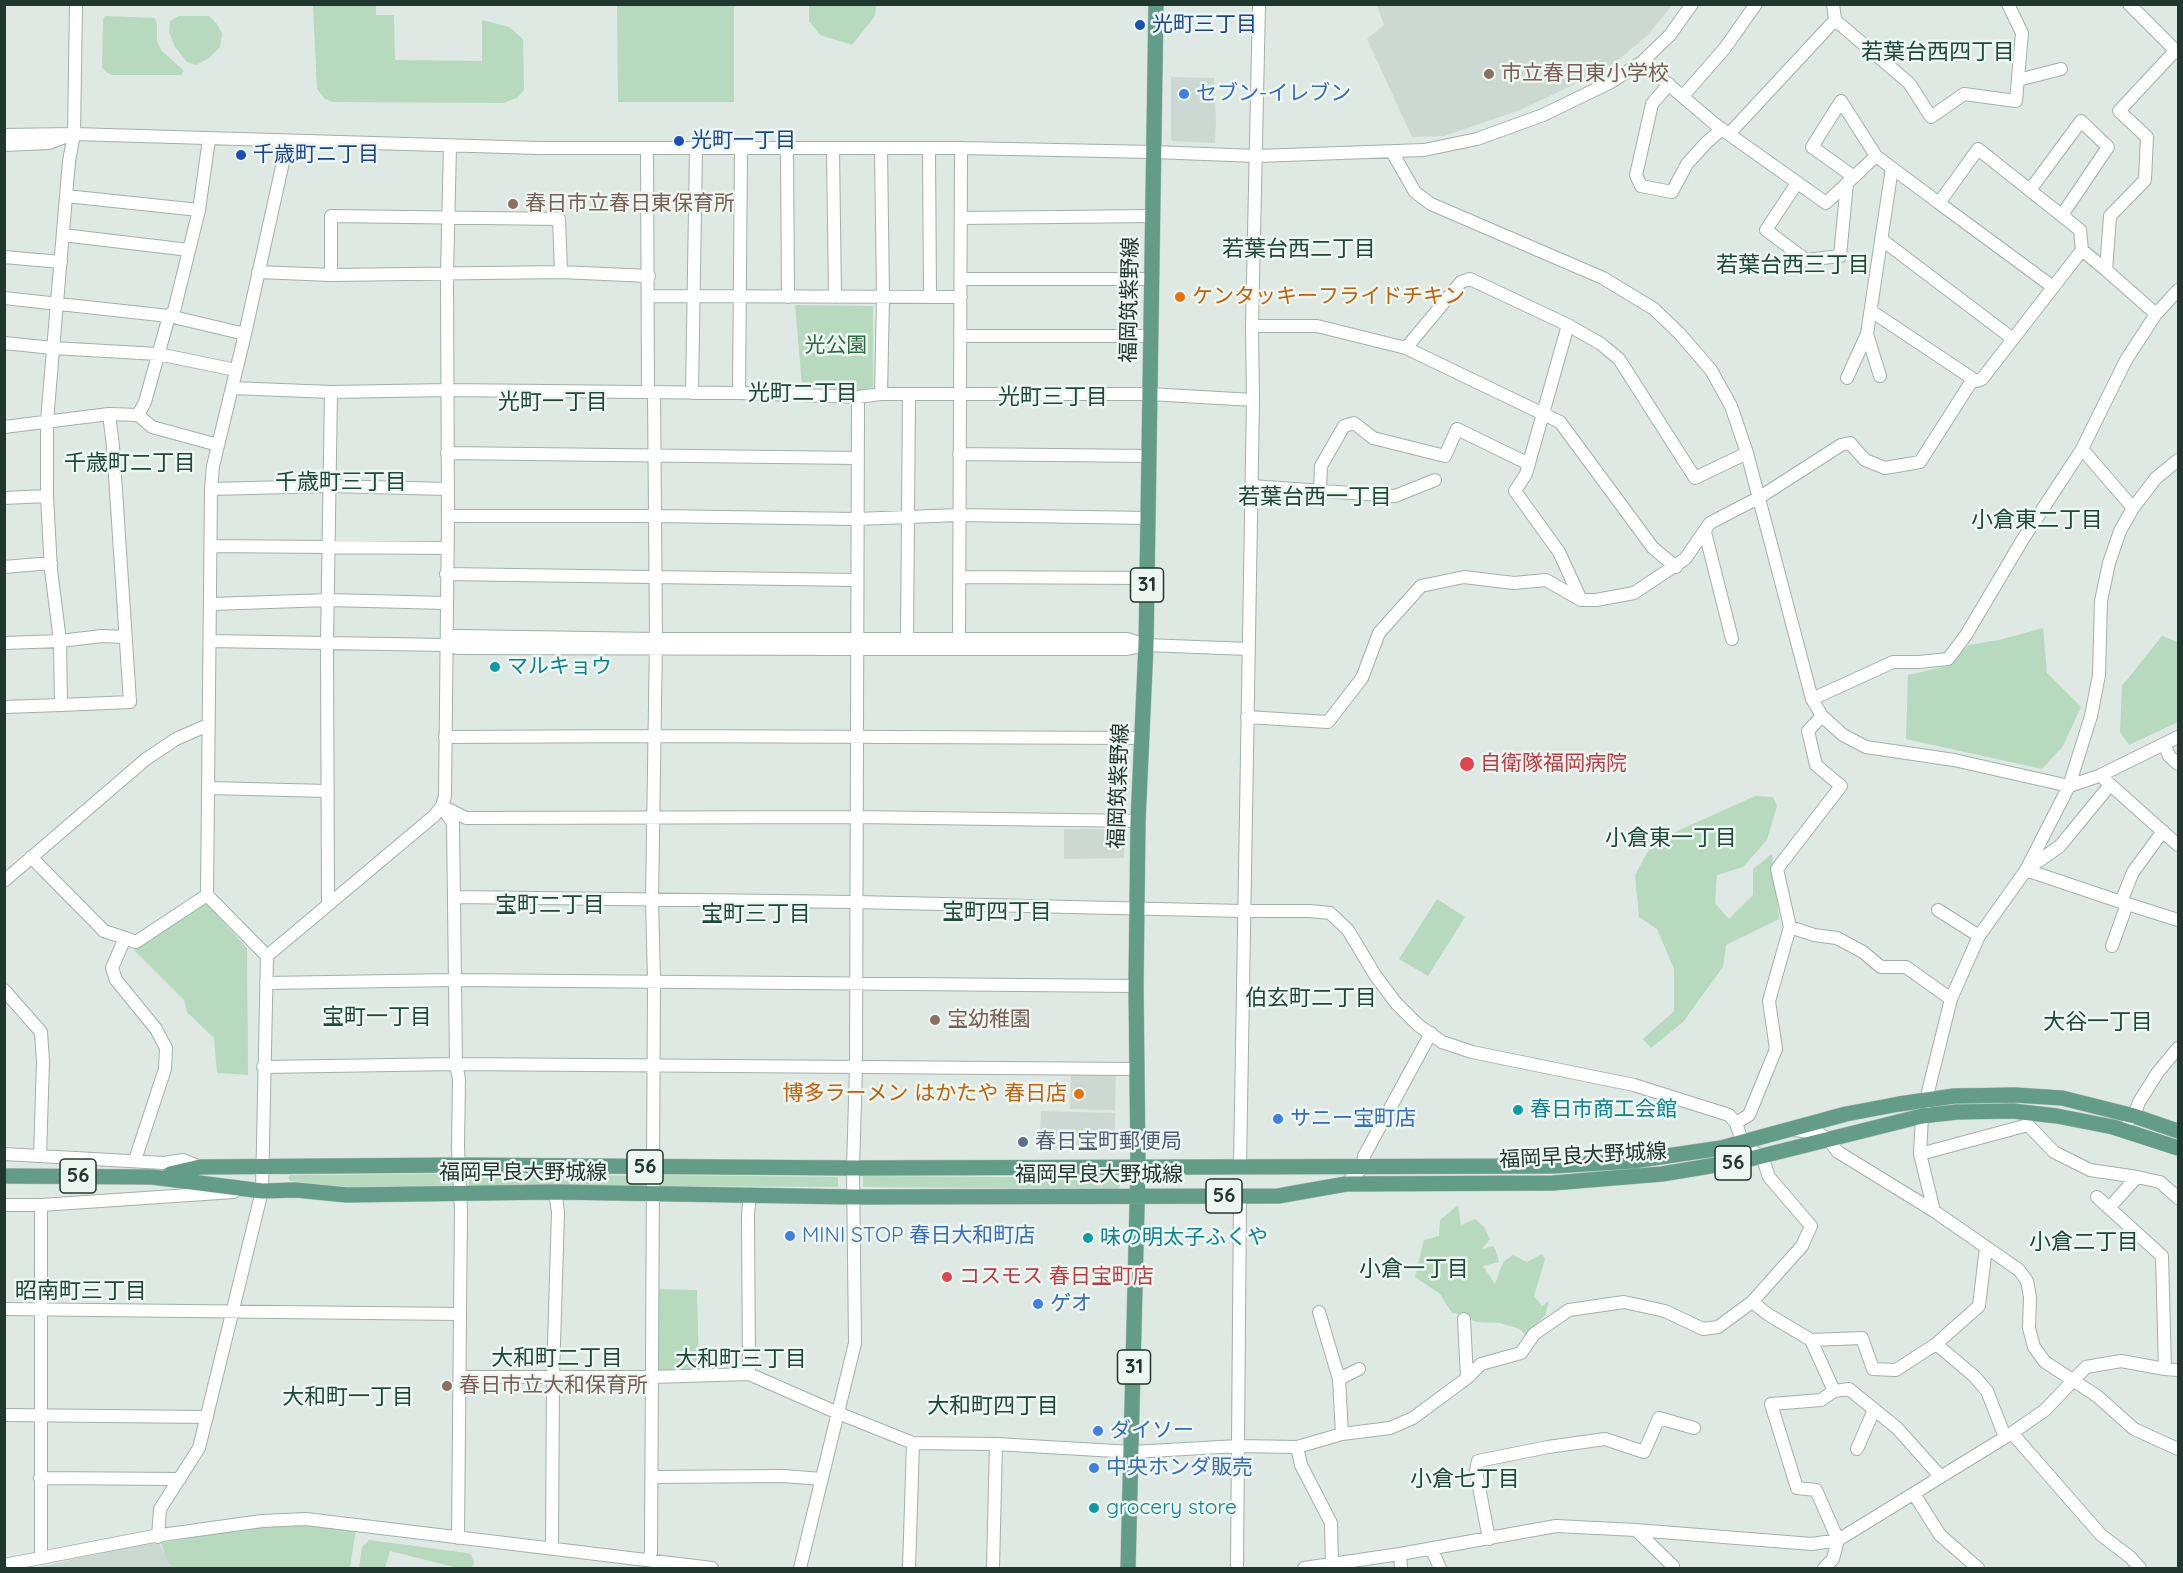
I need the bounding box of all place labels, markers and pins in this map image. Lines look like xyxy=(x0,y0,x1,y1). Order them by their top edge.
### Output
place label: 光町三丁目 xyxy=(1152,12,1257,38)
marker: 光町三丁目 xyxy=(1133,18,1147,32)
place label: 市立春日東小学校 xyxy=(1501,61,1669,87)
marker: 市立春日東小学校 xyxy=(1482,67,1496,81)
place label: セブン-イレブン xyxy=(1196,81,1351,107)
marker: セブン-イレブン xyxy=(1177,87,1191,101)
place label: 光町一丁目 xyxy=(691,128,796,154)
marker: 光町一丁目 xyxy=(672,134,686,148)
place label: 千歳町ニ丁目 xyxy=(253,142,379,168)
marker: 千歳町ニ丁目 xyxy=(234,148,248,162)
place label: 春日市立春日東保育所 xyxy=(525,191,735,217)
marker: 春日市立春日東保育所 xyxy=(506,197,520,211)
place label: ケンタッキーフライドチキン xyxy=(1192,284,1465,310)
marker: ケンタッキーフライドチキン xyxy=(1173,290,1187,304)
place label: マルキョウ xyxy=(507,654,612,680)
marker: マルキョウ xyxy=(488,660,502,674)
place label: 自衛隊福岡病院 xyxy=(1480,751,1627,777)
marker: 自衛隊福岡病院 xyxy=(1458,755,1476,773)
place label: 宝幼稚園 xyxy=(947,1007,1031,1033)
marker: 宝幼稚園 xyxy=(928,1013,942,1027)
place label: 博多ラーメン はかたや 春日店 xyxy=(783,1081,1067,1107)
marker: 博多ラーメン はかたや 春日店 xyxy=(1072,1087,1086,1101)
place label: 春日市商工会館 xyxy=(1530,1097,1677,1123)
marker: 春日市商工会館 xyxy=(1511,1103,1525,1117)
place label: サニー宝町店 xyxy=(1290,1106,1416,1132)
marker: サニー宝町店 xyxy=(1271,1112,1285,1126)
place label: 春日宝町郵便局 xyxy=(1035,1129,1182,1155)
marker: 春日宝町郵便局 xyxy=(1016,1135,1030,1149)
place label: MINI STOP 春日大和町店 xyxy=(802,1223,1035,1249)
place label: 味の明太子ふくや xyxy=(1100,1225,1268,1251)
marker: MINI STOP 春日大和町店 xyxy=(783,1229,797,1243)
marker: 味の明太子ふくや xyxy=(1081,1231,1095,1245)
place label: コスモス 春日宝町店 xyxy=(959,1264,1154,1290)
marker: コスモス 春日宝町店 xyxy=(940,1270,954,1284)
place label: ゲオ xyxy=(1050,1291,1092,1317)
marker: ゲオ xyxy=(1031,1297,1045,1311)
place label: 春日市立大和保育所 xyxy=(459,1373,648,1399)
marker: 春日市立大和保育所 xyxy=(440,1379,454,1393)
place label: ダイソー xyxy=(1110,1418,1194,1444)
marker: ダイソー xyxy=(1091,1424,1105,1438)
place label: 中央ホンダ販売 xyxy=(1106,1455,1253,1481)
marker: 中央ホンダ販売 xyxy=(1087,1461,1101,1475)
place label: grocery store xyxy=(1106,1495,1237,1521)
marker: grocery store xyxy=(1087,1501,1101,1515)

